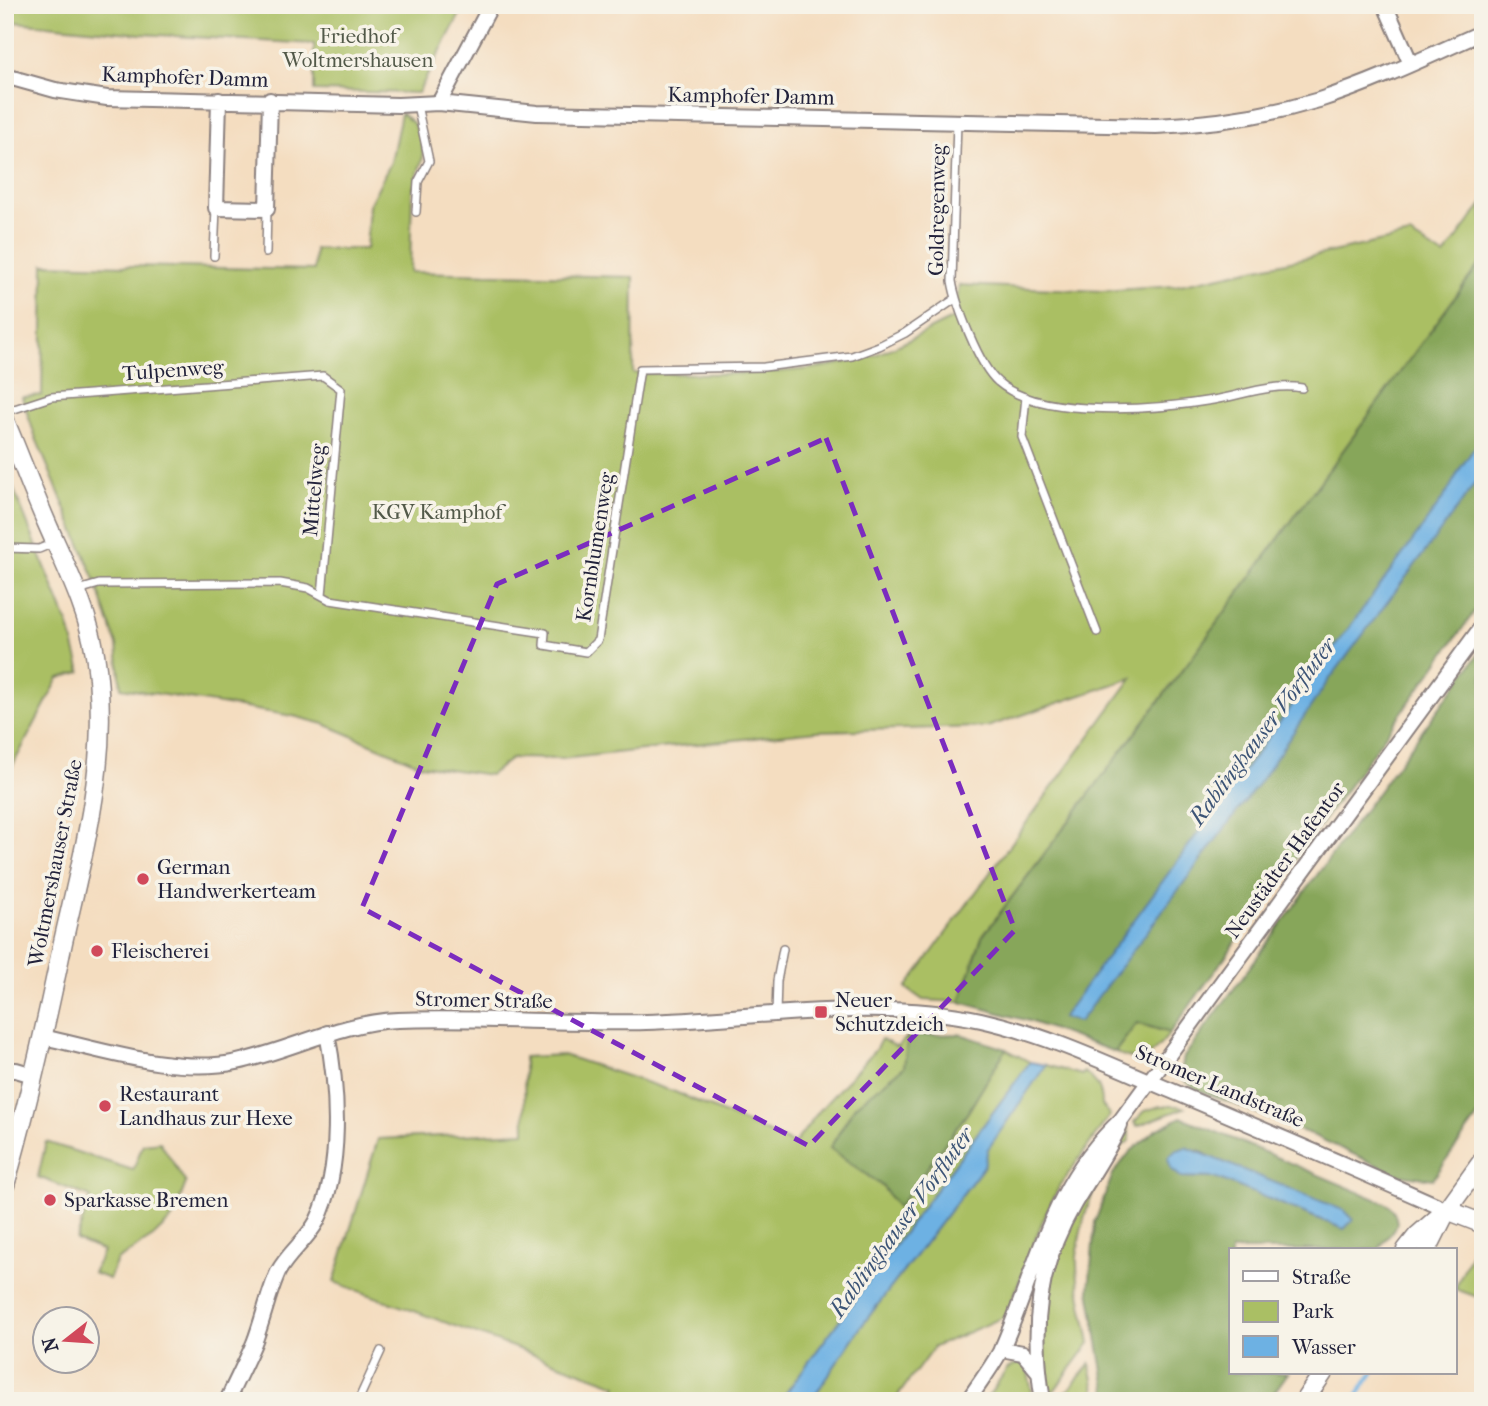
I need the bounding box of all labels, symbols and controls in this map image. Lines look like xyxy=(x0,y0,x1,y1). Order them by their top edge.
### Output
park label: Friedhof Woltmershausen xyxy=(282,24,433,72)
street label: Kamphofer Damm xyxy=(101,62,269,92)
street label: Kamphofer Damm xyxy=(667,83,835,109)
street label: Goldregenweg xyxy=(924,143,950,276)
street label: Tulpenweg xyxy=(121,354,225,386)
street label: Mittelweg xyxy=(298,442,330,537)
street label: Kornblumenweg xyxy=(571,470,619,624)
park label: KGV Kamphof xyxy=(372,500,506,524)
water label: Rablinghauser Vorfluter xyxy=(1182,631,1343,832)
street label: Woltmershauser Straße xyxy=(23,757,87,970)
street label: Neustädter Hafentor xyxy=(1220,777,1350,943)
place label: German Handwerkerteam xyxy=(157,855,317,903)
marker: German Handwerkerteam xyxy=(135,871,151,887)
place label: Fleischerei xyxy=(111,939,209,963)
marker: Fleischerei xyxy=(89,943,105,959)
street label: Stromer Straße xyxy=(415,987,553,1013)
place label: Neuer Schutzdeich xyxy=(835,988,944,1036)
marker: Neuer Schutzdeich xyxy=(813,1004,829,1020)
street label: Stromer Landstraße xyxy=(1132,1040,1308,1132)
place label: Restaurant Landhaus zur Hexe xyxy=(119,1082,293,1130)
marker: Restaurant Landhaus zur Hexe xyxy=(97,1098,113,1114)
water label: Rablinghauser Vorfluter xyxy=(822,1121,980,1324)
place label: Sparkasse Bremen xyxy=(64,1188,228,1212)
marker: Sparkasse Bremen xyxy=(42,1192,58,1208)
legend xyxy=(1229,1248,1456,1374)
text: Straße xyxy=(1292,1265,1351,1289)
text: Park xyxy=(1292,1299,1334,1323)
north arrow xyxy=(32,1304,102,1374)
text: N xyxy=(38,1334,63,1355)
text: Wasser xyxy=(1291,1335,1356,1359)

